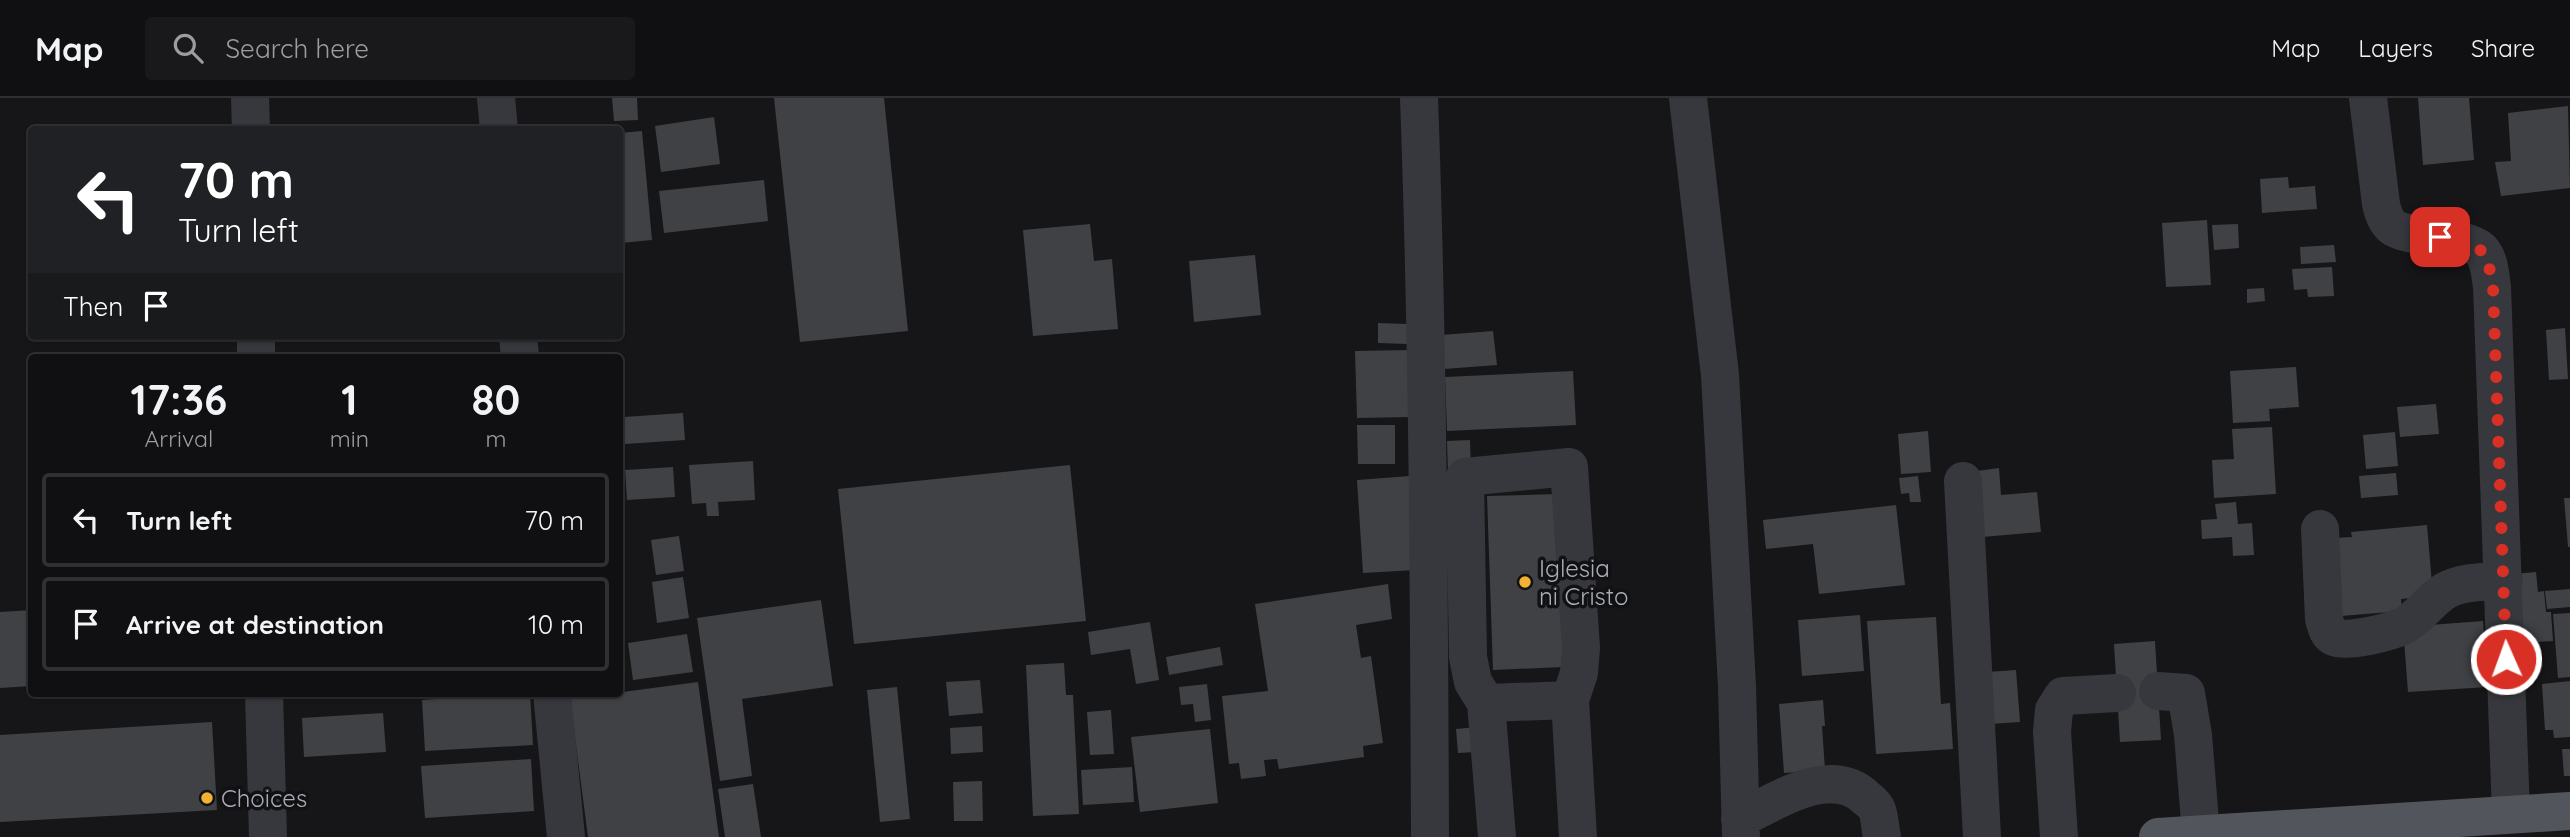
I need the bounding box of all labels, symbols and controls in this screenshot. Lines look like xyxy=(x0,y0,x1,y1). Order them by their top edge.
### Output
search box xyxy=(145,17,635,80)
text: Map xyxy=(35,28,103,69)
icon: search xyxy=(169,29,207,67)
text: Search here xyxy=(225,32,369,65)
text: Map xyxy=(2271,33,2320,63)
text: Layers xyxy=(2358,33,2433,63)
text: Share xyxy=(2471,33,2535,63)
text: 70 m xyxy=(178,149,294,210)
icon: left xyxy=(63,154,154,245)
pin xyxy=(2410,207,2470,267)
text: Turn left xyxy=(178,210,299,250)
icon: arrive xyxy=(2421,218,2459,256)
icon: arrive xyxy=(137,287,175,325)
text: Then xyxy=(63,290,123,323)
text: 17:36 xyxy=(131,373,227,426)
text: 1 xyxy=(341,373,358,426)
text: 80 xyxy=(472,373,520,426)
text: Arrival xyxy=(144,424,213,453)
text: min xyxy=(330,424,369,453)
text: m xyxy=(486,424,506,453)
icon: left xyxy=(67,501,105,539)
text: Turn left xyxy=(126,504,233,537)
text: 70 m xyxy=(524,504,584,537)
place label: Iglesia ni Cristo xyxy=(1539,553,1628,611)
marker: Iglesia ni Cristo xyxy=(1517,574,1533,590)
icon: arrive xyxy=(67,605,105,643)
text: Arrive at destination xyxy=(126,608,384,641)
text: 10 m xyxy=(528,608,584,641)
position arrow xyxy=(2469,622,2543,696)
place label: Choices xyxy=(221,783,307,813)
marker: Choices xyxy=(199,790,215,806)

